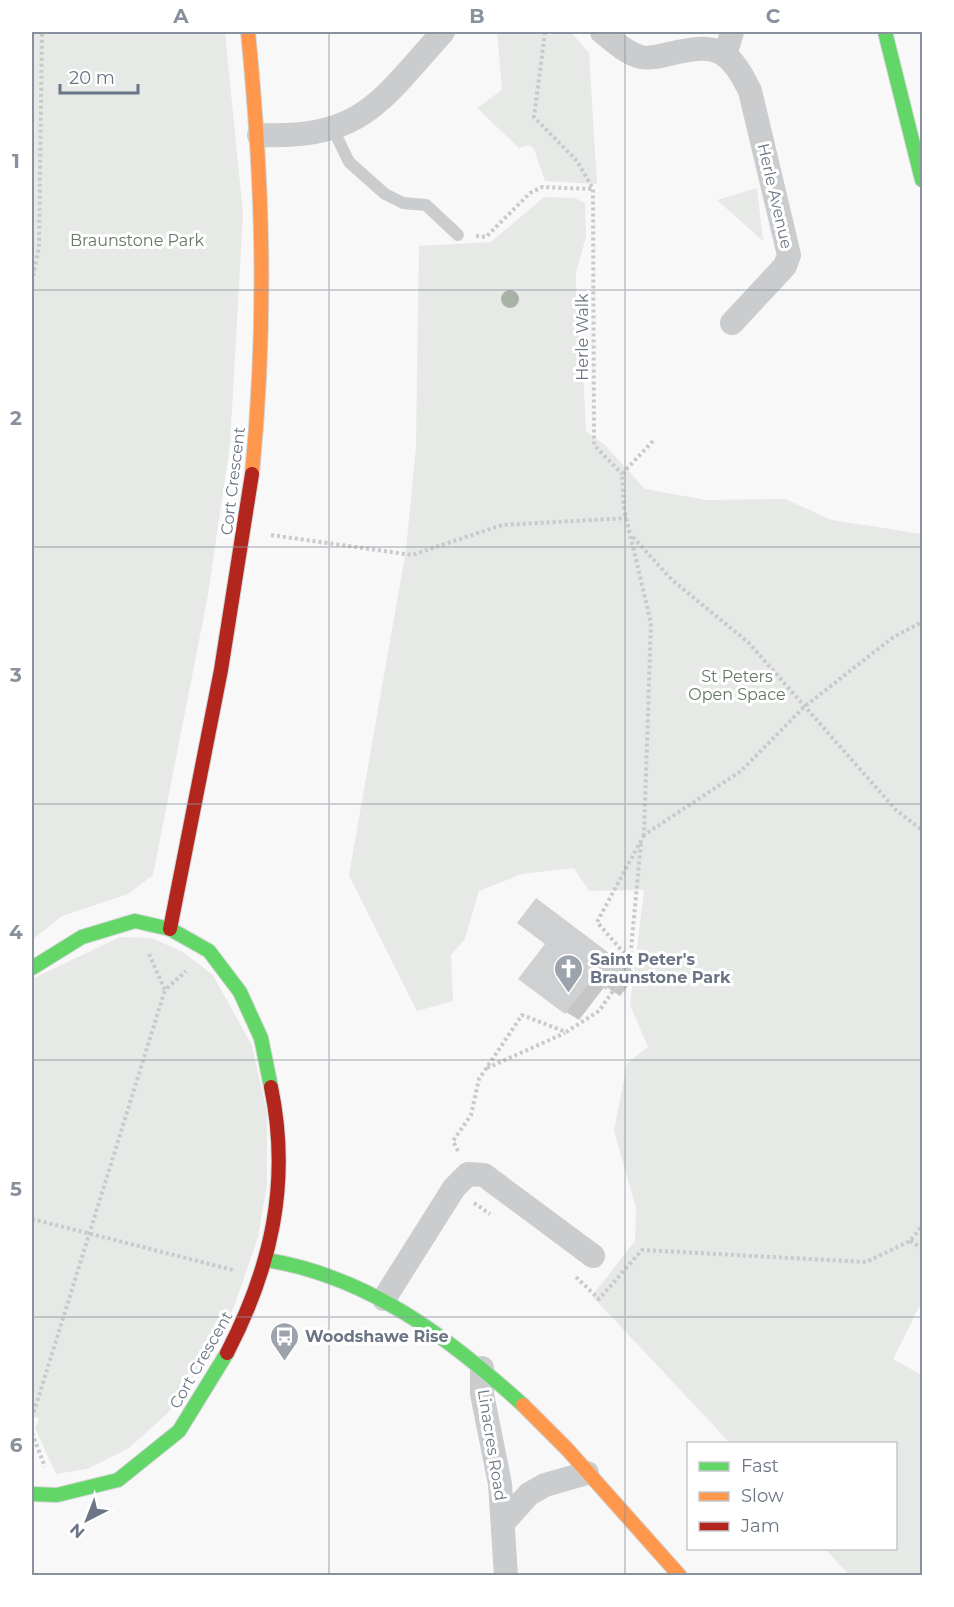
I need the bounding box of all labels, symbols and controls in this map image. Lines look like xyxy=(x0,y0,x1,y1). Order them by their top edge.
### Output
text: A xyxy=(172,4,189,28)
text: B xyxy=(469,4,485,28)
text: C xyxy=(766,4,781,28)
scale bar xyxy=(60,57,138,95)
text: 20 m xyxy=(69,67,115,89)
street label: Herle Avenue xyxy=(754,141,796,251)
text: 1 xyxy=(12,149,20,173)
park label: Braunstone Park xyxy=(70,231,204,250)
street label: Herle Walk xyxy=(573,293,592,381)
text: 2 xyxy=(10,406,22,430)
street label: Cort Crescent xyxy=(217,425,249,536)
text: 3 xyxy=(9,663,22,687)
park label: St Peters Open Space xyxy=(688,667,786,704)
text: 4 xyxy=(9,920,23,944)
place label: Saint Peter's Braunstone Park xyxy=(590,950,731,987)
church icon: Saint Peter's Braunstone Park xyxy=(553,952,585,994)
text: 5 xyxy=(10,1177,22,1201)
street label: Cort Crescent xyxy=(165,1308,237,1412)
bus stop icon: Woodshawe Rise xyxy=(268,1320,300,1362)
place label: Woodshawe Rise xyxy=(305,1327,449,1346)
street label: Linacres Road xyxy=(474,1388,510,1502)
text: 6 xyxy=(10,1433,23,1457)
legend xyxy=(687,1442,897,1550)
text: Fast xyxy=(741,1455,779,1477)
text: Slow xyxy=(741,1485,784,1507)
north arrow xyxy=(57,1490,117,1550)
text: Jam xyxy=(740,1515,780,1537)
text: N xyxy=(66,1519,88,1542)

